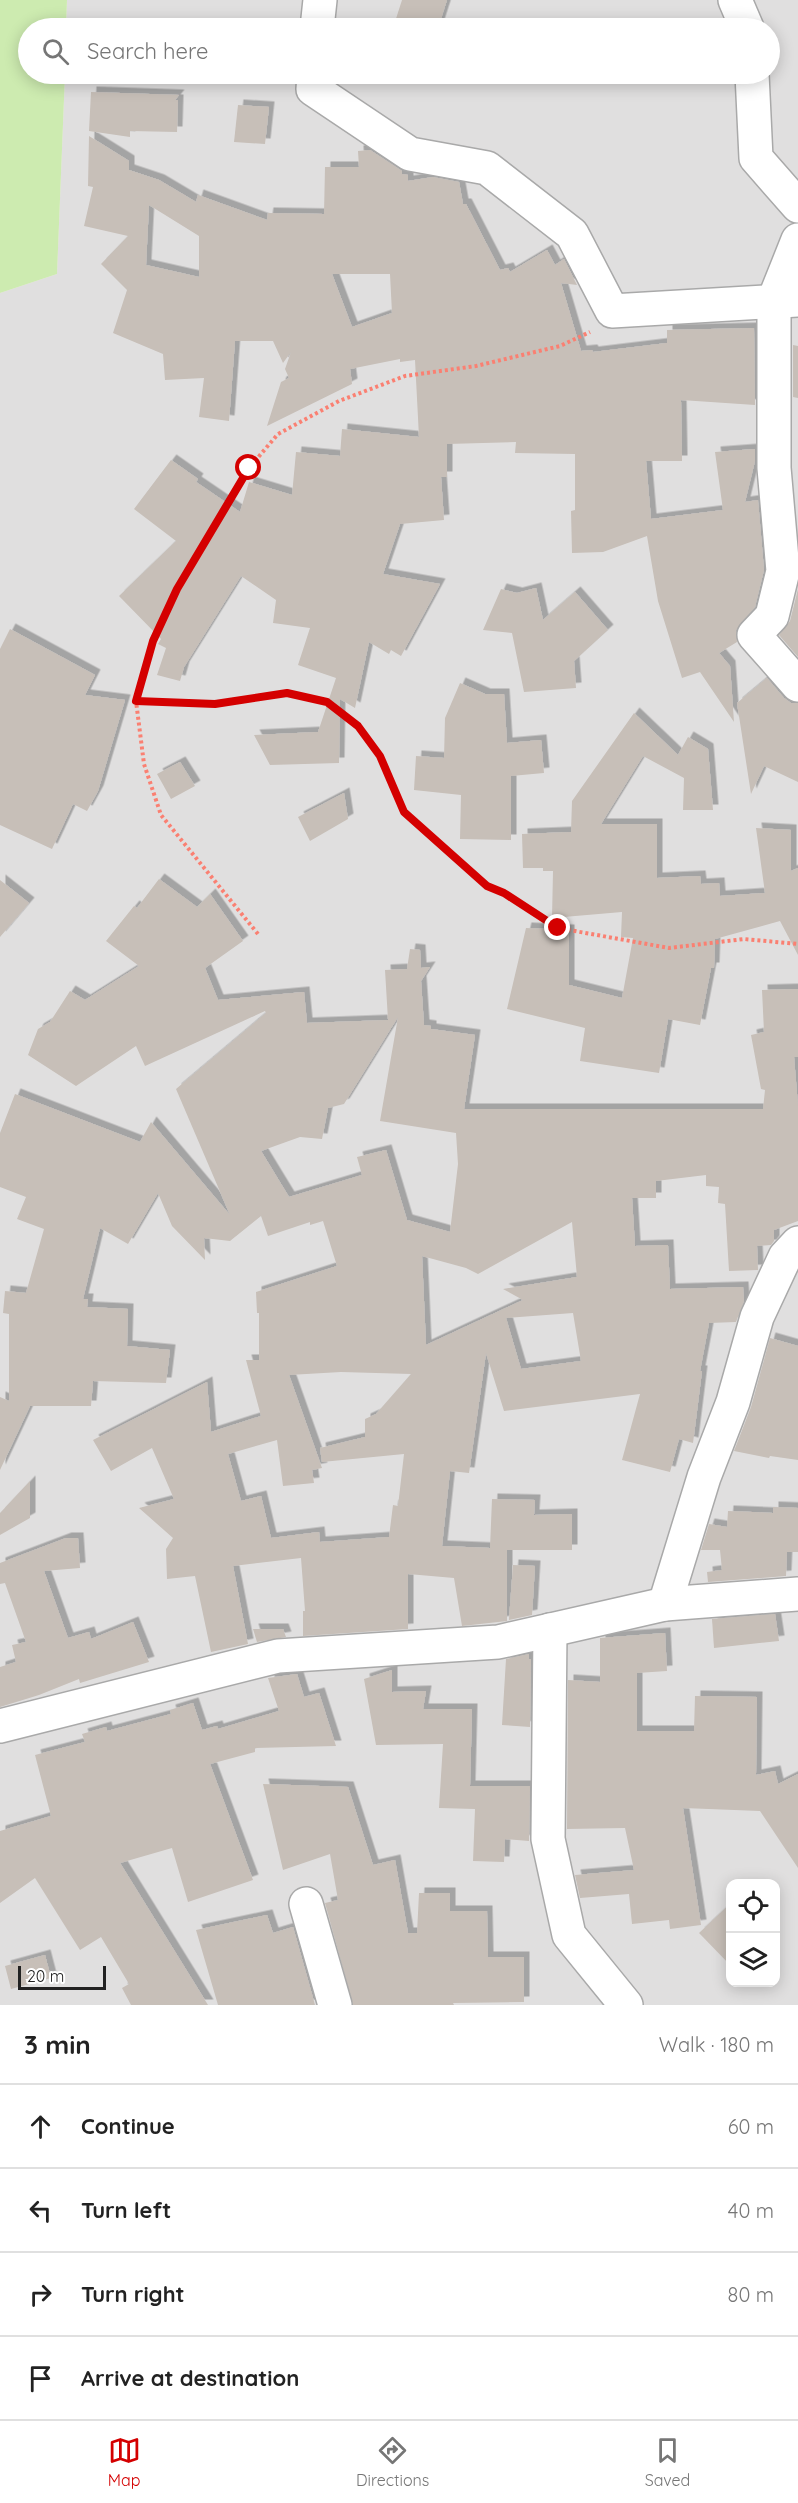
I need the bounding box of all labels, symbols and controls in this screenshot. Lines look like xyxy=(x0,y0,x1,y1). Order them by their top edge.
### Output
search box xyxy=(18,18,780,84)
icon: search xyxy=(39,35,72,68)
text: Search here xyxy=(87,37,208,65)
route start xyxy=(235,454,261,480)
route end xyxy=(544,914,570,940)
map controls xyxy=(726,1879,780,1987)
button: locate xyxy=(726,1879,780,1933)
button: layers xyxy=(726,1933,780,1987)
scale bar xyxy=(18,1963,106,1990)
text: 20 m xyxy=(27,1966,64,1986)
text: 3 min xyxy=(24,2028,91,2061)
text: Walk · 180 m xyxy=(659,2032,774,2057)
icon: ahead xyxy=(24,2110,57,2143)
text: Continue xyxy=(81,2112,175,2140)
text: 60 m xyxy=(728,2114,774,2139)
icon: left xyxy=(24,2194,57,2227)
text: Turn left xyxy=(81,2196,171,2224)
text: 40 m xyxy=(728,2198,774,2223)
icon: right xyxy=(24,2278,57,2311)
text: Turn right xyxy=(81,2280,185,2308)
text: 80 m xyxy=(728,2282,774,2307)
icon: arrive xyxy=(24,2362,57,2395)
text: Arrive at destination xyxy=(81,2364,299,2392)
tab: Map xyxy=(108,2434,141,2490)
tab: Directions xyxy=(356,2434,429,2490)
tab: Saved xyxy=(645,2434,690,2490)

